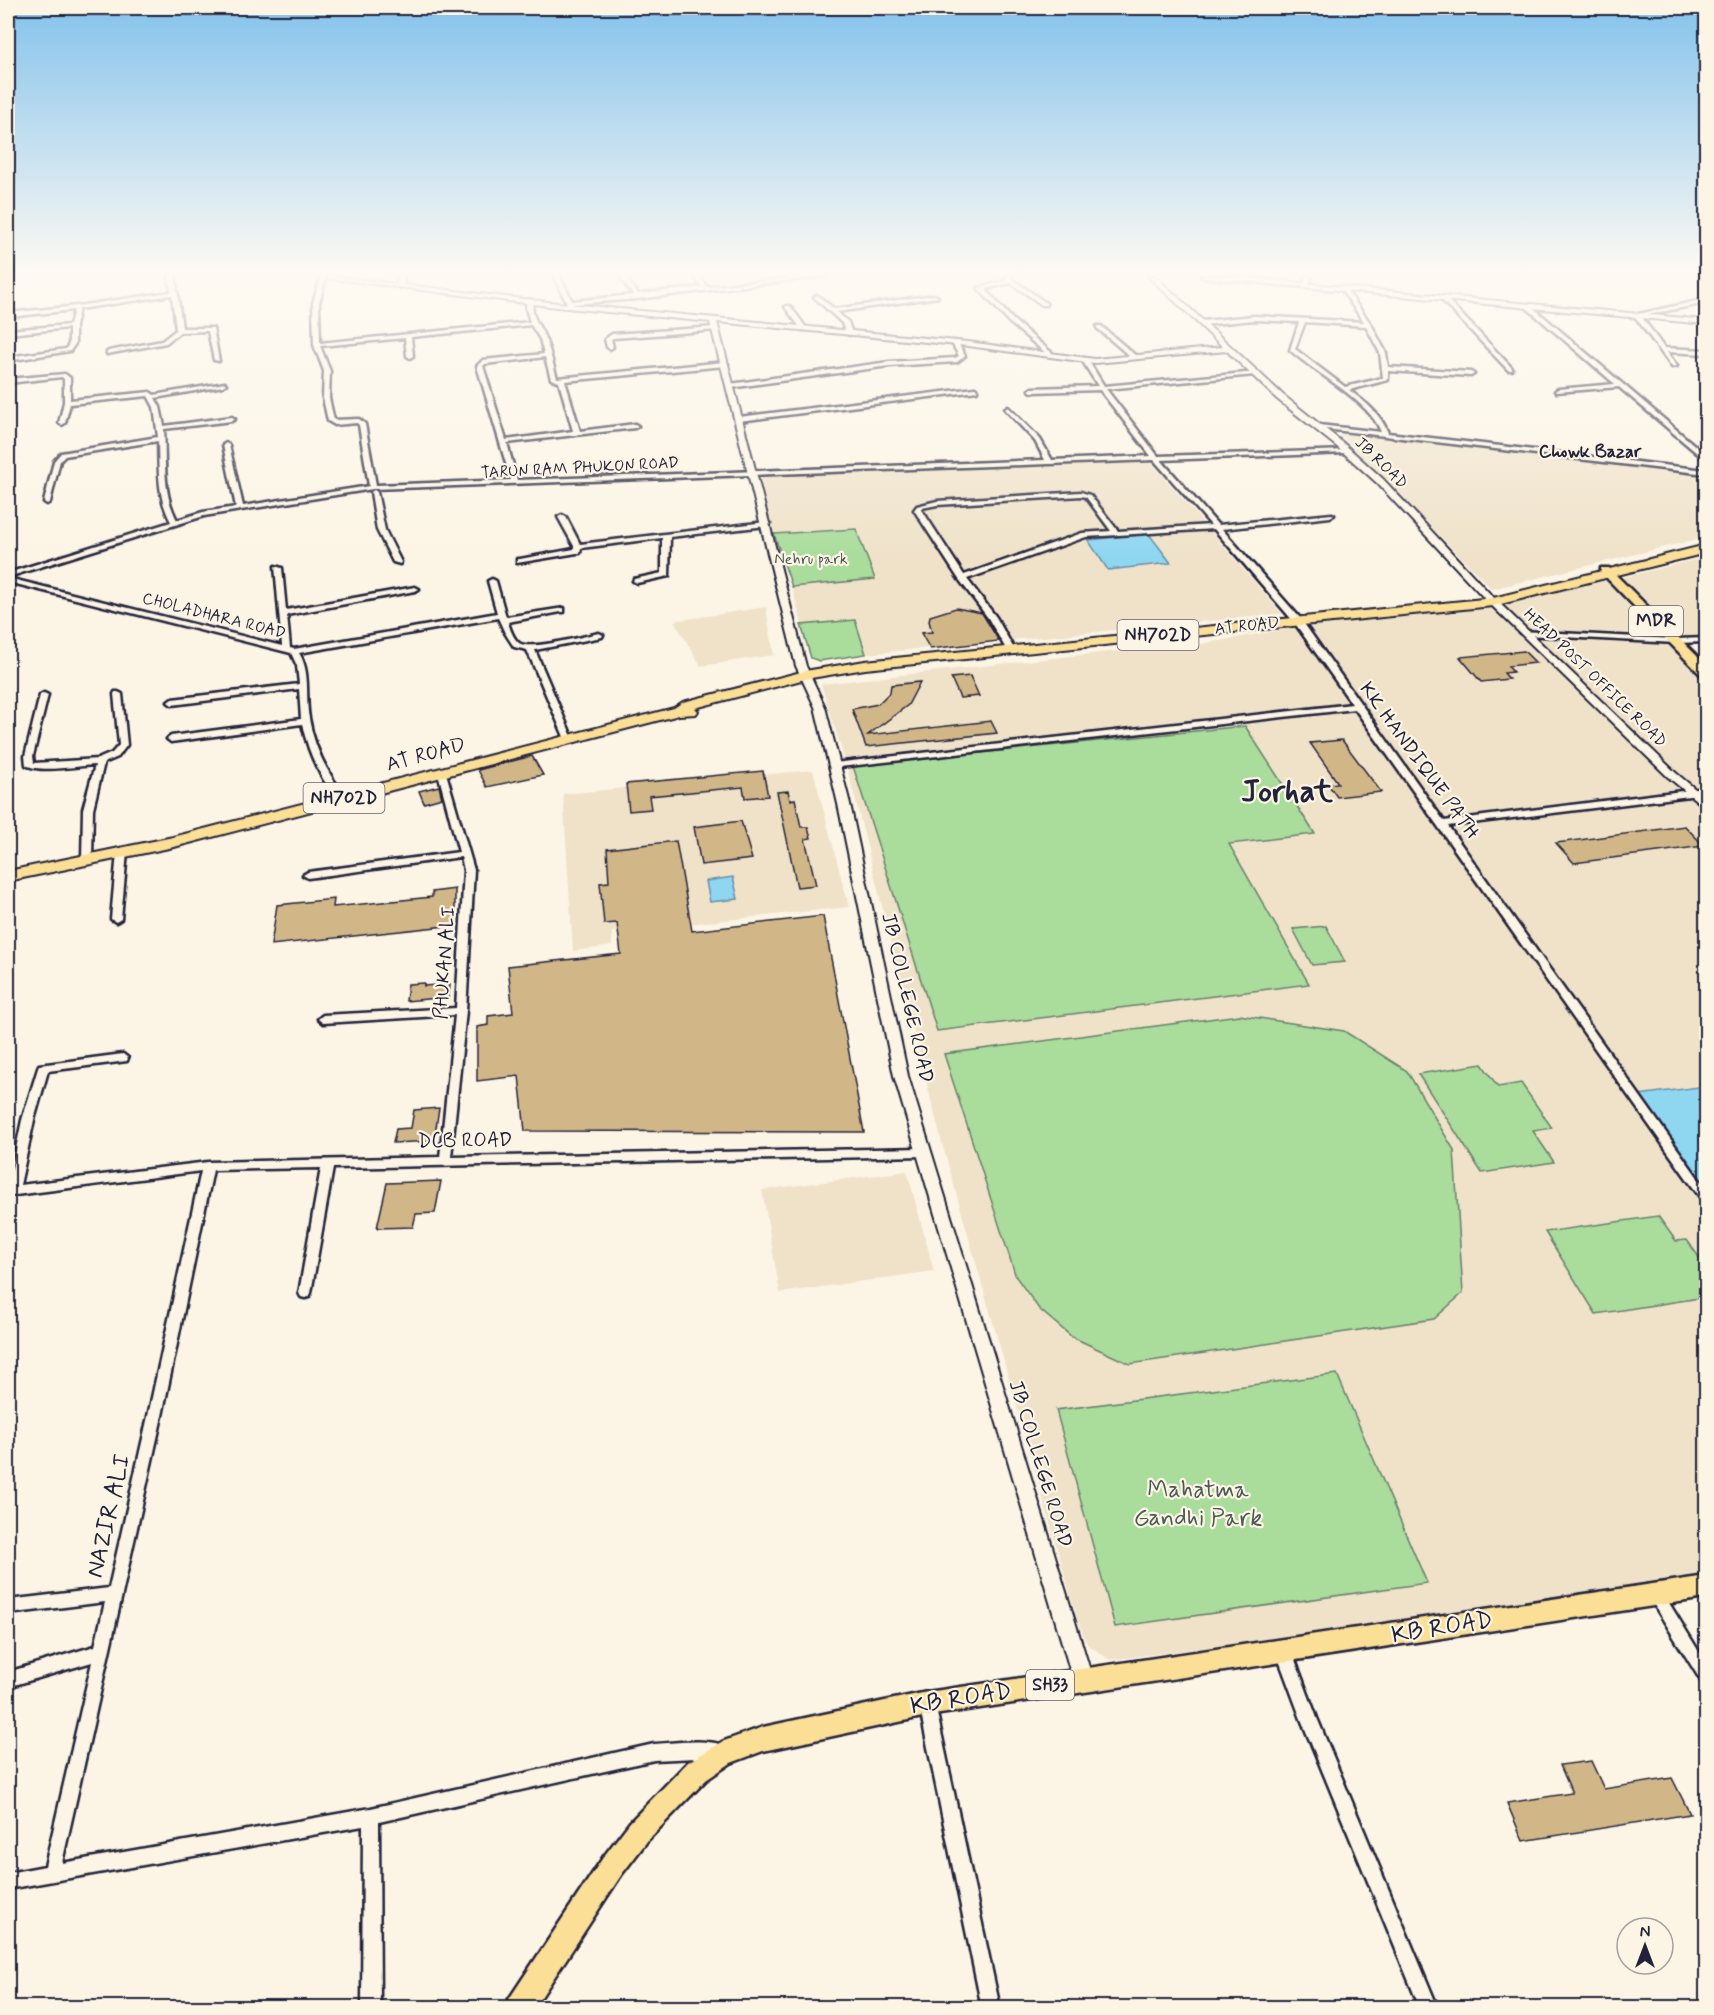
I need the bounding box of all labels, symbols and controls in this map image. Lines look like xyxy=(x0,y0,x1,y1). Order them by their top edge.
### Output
street label: JB ROAD xyxy=(1350,433,1412,493)
district label: Chowk Bazar xyxy=(1539,440,1642,464)
street label: TARUN RAM PHUKON ROAD xyxy=(480,452,680,484)
park label: Nehru park xyxy=(774,549,848,570)
street label: CHOLADHARA ROAD xyxy=(140,588,288,644)
street label: HEAD POST OFFICE ROAD xyxy=(1519,604,1671,752)
road number: MDR xyxy=(1629,606,1683,636)
street label: AT ROAD xyxy=(1214,612,1280,640)
road number: NH702D xyxy=(1118,620,1198,650)
street label: KK HANDIQUE PATH xyxy=(1353,677,1485,845)
street label: AT ROAD xyxy=(383,731,469,779)
district label: Jorhat xyxy=(1241,771,1334,813)
road number: NH702D xyxy=(304,783,385,813)
street label: PHUKAN ALI xyxy=(428,906,462,1020)
street label: JB COLLEGE ROAD xyxy=(874,910,940,1086)
street label: DCB ROAD xyxy=(417,1127,513,1155)
street label: JB COLLEGE ROAD xyxy=(1002,1377,1078,1551)
street label: NAZIR ALI xyxy=(80,1451,138,1581)
park label: Mahatma Gandhi Park xyxy=(1134,1475,1262,1534)
street label: KB ROAD xyxy=(1389,1605,1495,1651)
road number: SH33 xyxy=(1026,1670,1074,1700)
street label: KB ROAD xyxy=(908,1676,1014,1722)
north arrow xyxy=(1615,1916,1675,1976)
text: N xyxy=(1640,1922,1650,1943)

